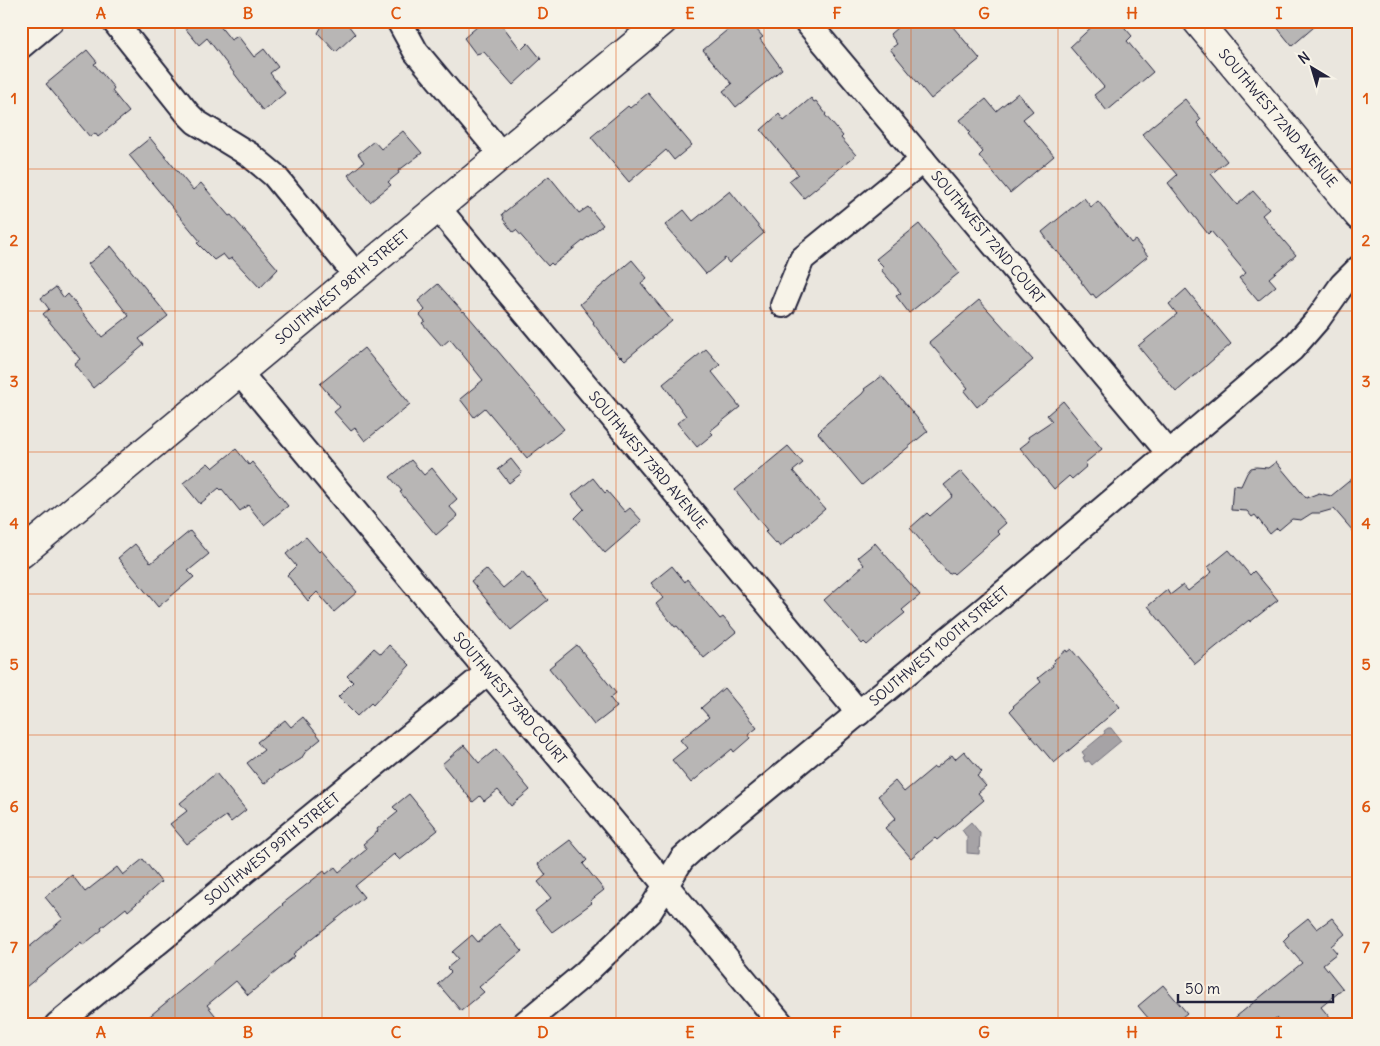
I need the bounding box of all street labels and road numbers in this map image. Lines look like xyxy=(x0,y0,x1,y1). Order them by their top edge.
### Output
street label: SOUTHWEST 72ND AVENUE xyxy=(1215,45,1341,191)
street label: SOUTHWEST 72ND COURT xyxy=(927,167,1049,307)
street label: SOUTHWEST 98TH STREET xyxy=(271,226,413,348)
street label: SOUTHWEST 73RD AVENUE xyxy=(585,387,711,533)
street label: SOUTHWEST 100TH STREET xyxy=(865,582,1013,710)
street label: SOUTHWEST 73RD COURT xyxy=(449,628,571,768)
street label: SOUTHWEST 99TH STREET xyxy=(201,789,343,909)

